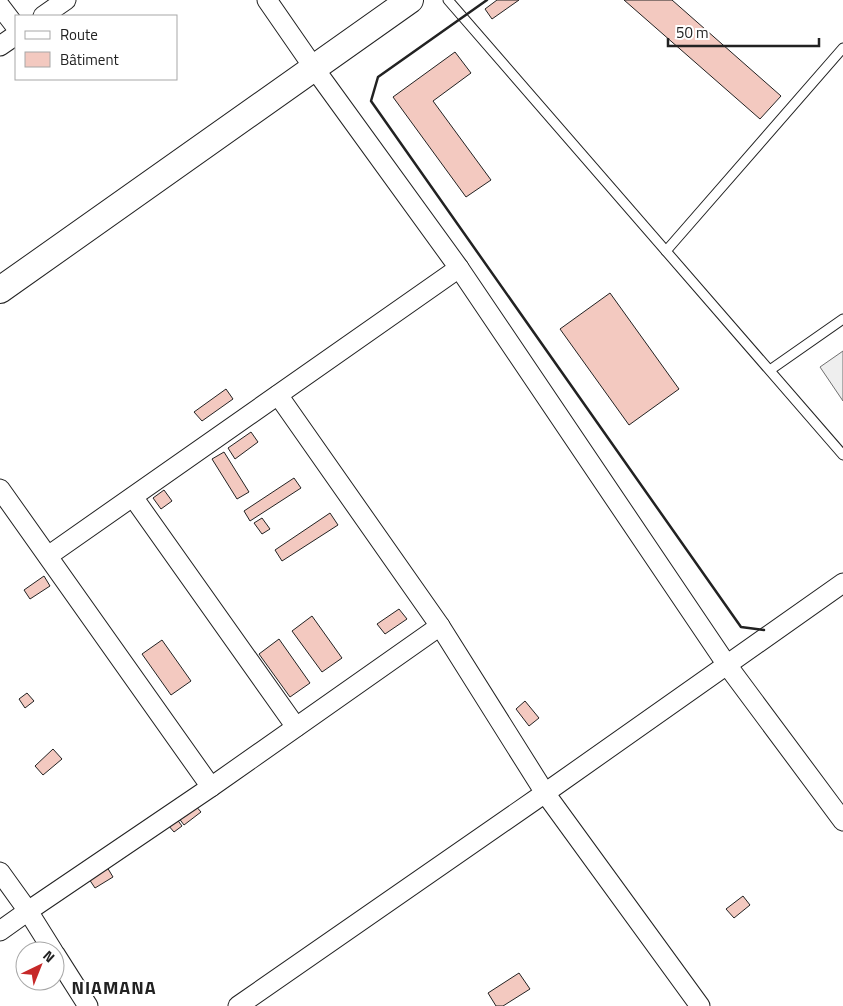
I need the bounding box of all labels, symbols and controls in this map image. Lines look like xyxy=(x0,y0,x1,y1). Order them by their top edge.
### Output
legend xyxy=(15,15,178,80)
scale bar xyxy=(668,15,819,47)
text: 50 m xyxy=(676,21,709,44)
text: Route xyxy=(60,23,98,46)
text: Bâtiment xyxy=(60,48,119,71)
north arrow xyxy=(15,941,65,991)
text: N xyxy=(38,945,60,967)
district label: NIAMANA xyxy=(71,974,157,1001)

